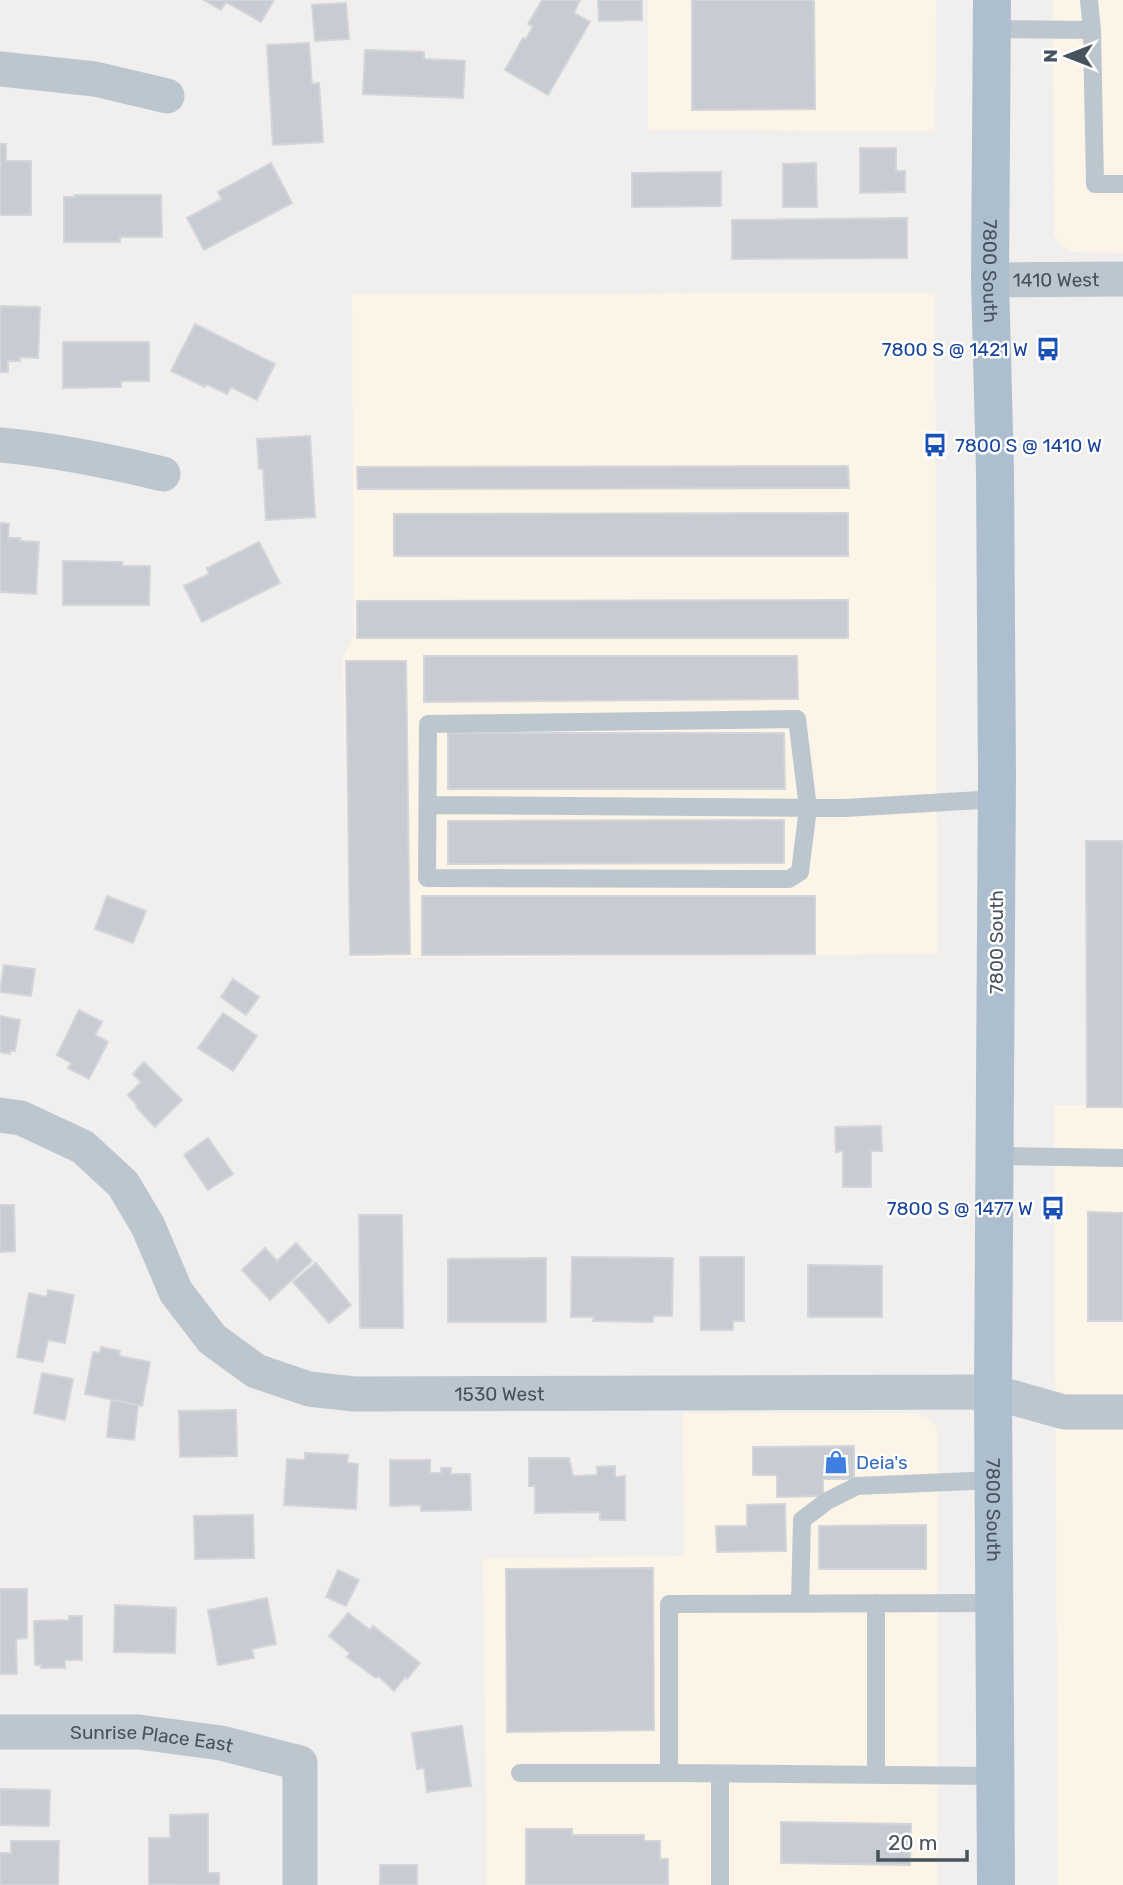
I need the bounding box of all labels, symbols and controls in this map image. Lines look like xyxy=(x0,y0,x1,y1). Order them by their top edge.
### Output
north arrow xyxy=(1032,21,1102,91)
text: N xyxy=(1039,49,1062,63)
street label: 7800 South xyxy=(978,219,1002,323)
street label: 1410 West xyxy=(1013,268,1100,292)
bus stop icon: 7800 S @ 1421 W xyxy=(1034,335,1062,363)
place label: 7800 S @ 1421 W xyxy=(882,338,1028,361)
bus stop icon: 7800 S @ 1410 W xyxy=(921,431,949,459)
place label: 7800 S @ 1410 W xyxy=(955,434,1102,457)
street label: 7800 South xyxy=(985,890,1008,994)
bus stop icon: 7800 S @ 1477 W xyxy=(1039,1194,1067,1222)
place label: 7800 S @ 1477 W xyxy=(887,1197,1033,1220)
street label: 1530 West xyxy=(454,1382,545,1406)
shop icon: Deia's xyxy=(822,1448,850,1476)
place label: Deia's xyxy=(856,1451,908,1474)
street label: 7800 South xyxy=(981,1458,1005,1562)
street label: Sunrise Place East xyxy=(70,1721,236,1758)
scale bar xyxy=(878,1818,967,1862)
text: 20 m xyxy=(888,1830,937,1855)

